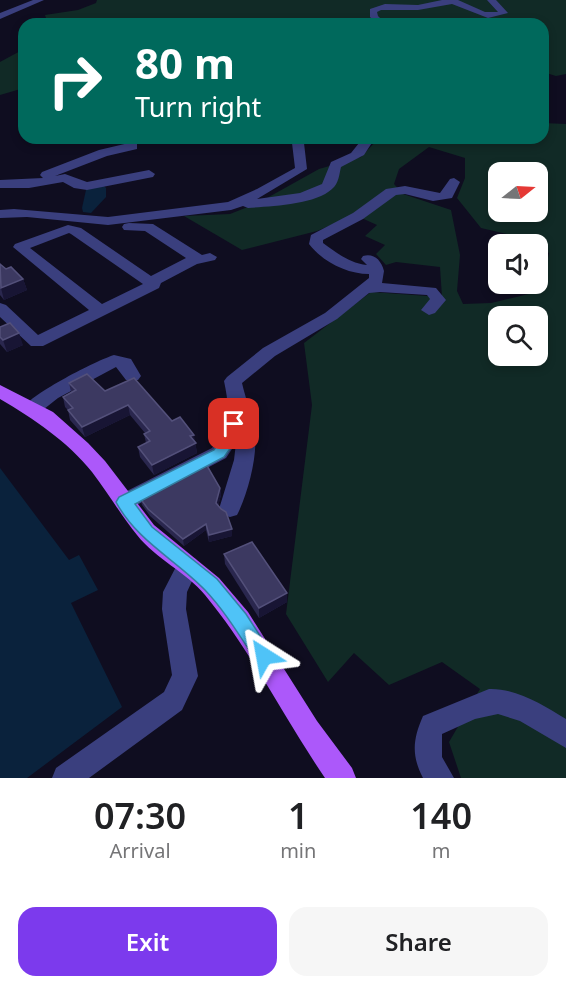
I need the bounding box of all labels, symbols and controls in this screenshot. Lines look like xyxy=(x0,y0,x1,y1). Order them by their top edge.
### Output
text: 80 m xyxy=(135,34,235,91)
icon: right xyxy=(36,42,114,120)
text: Turn right xyxy=(135,88,261,125)
north arrow xyxy=(488,162,548,222)
map controls xyxy=(488,162,548,366)
button: sound xyxy=(488,234,548,294)
button: search xyxy=(488,306,548,366)
pin xyxy=(208,398,259,449)
icon: arrive xyxy=(217,407,250,440)
position arrow xyxy=(232,624,296,688)
text: 07:30 xyxy=(94,791,186,840)
text: 1 xyxy=(288,791,309,840)
text: 140 xyxy=(410,791,472,840)
text: Arrival xyxy=(110,837,171,864)
text: min xyxy=(280,837,316,864)
text: m xyxy=(432,837,451,864)
button: Exit xyxy=(18,907,277,976)
button: Share xyxy=(289,907,548,976)

